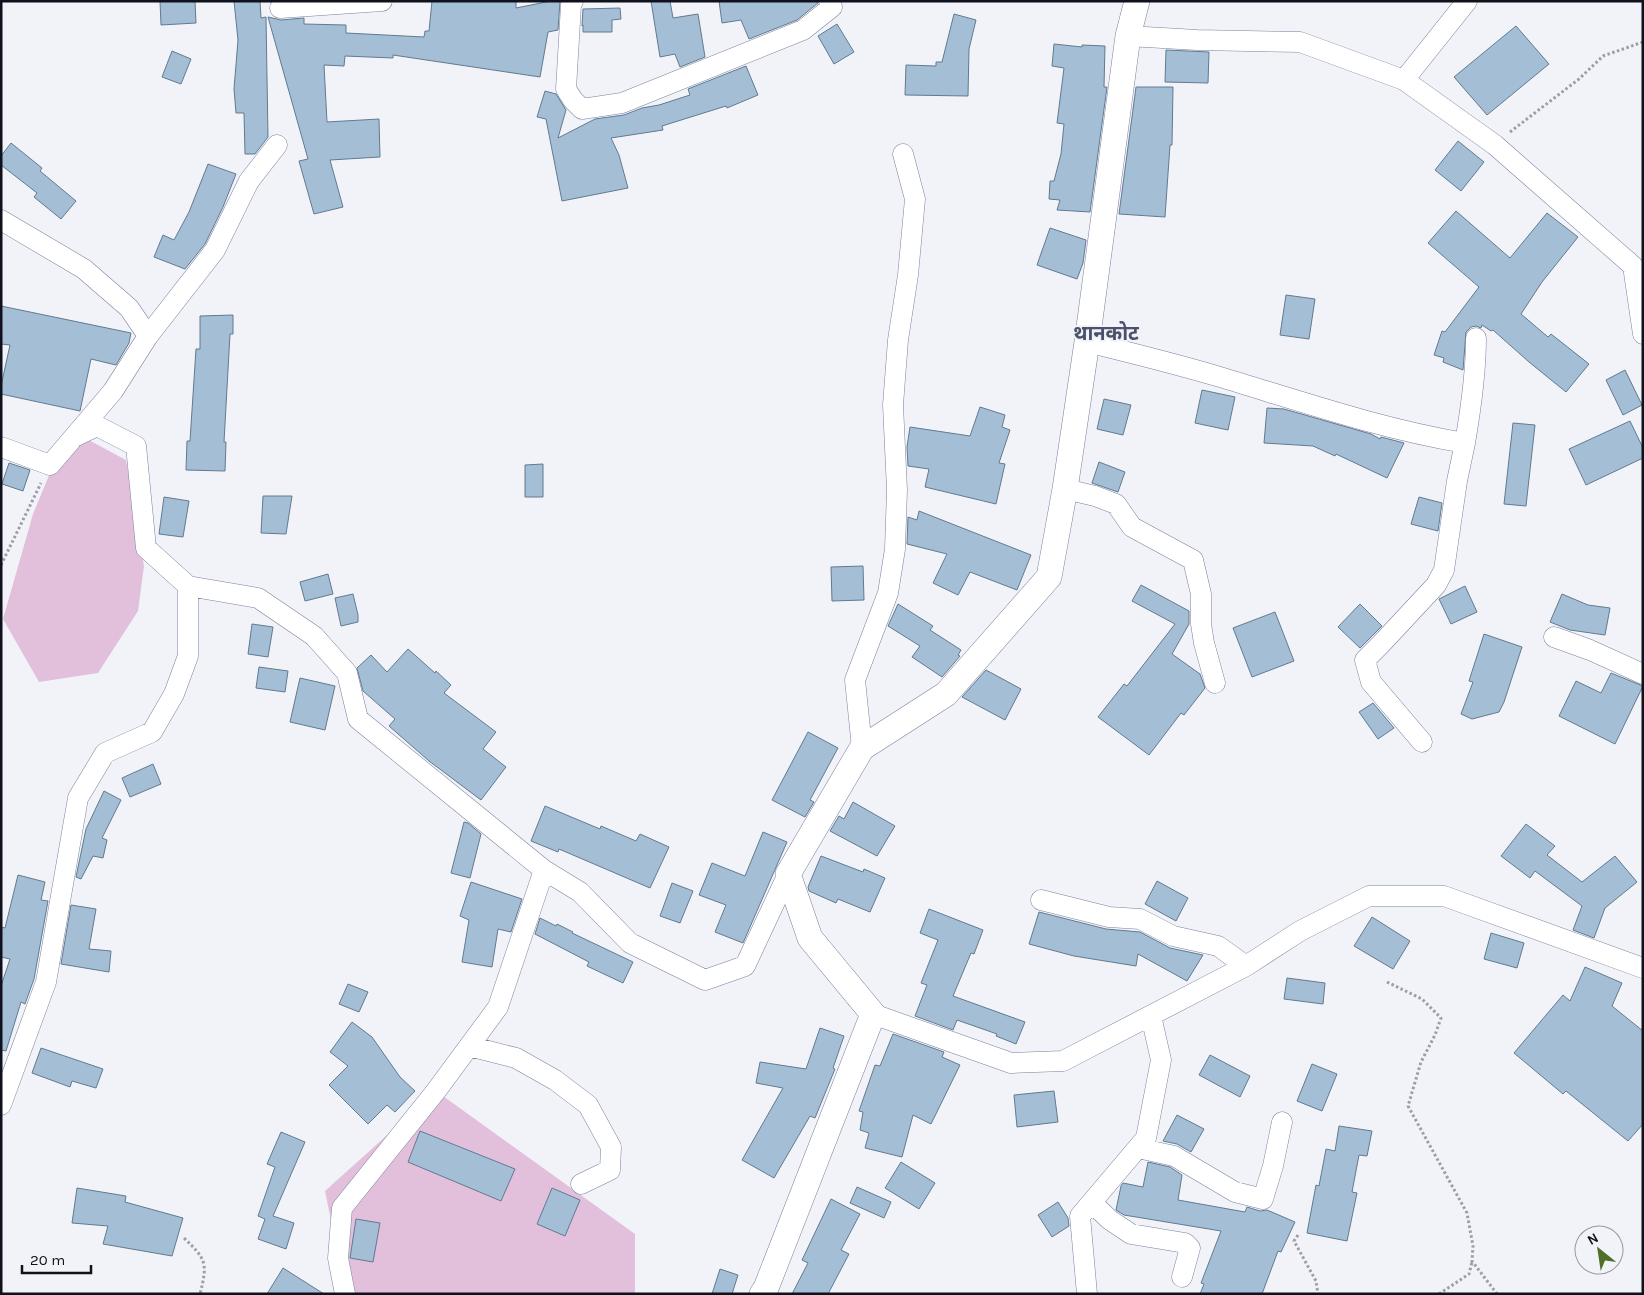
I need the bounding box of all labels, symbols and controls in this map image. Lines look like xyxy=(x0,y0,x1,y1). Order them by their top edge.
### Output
district label: थानकोट xyxy=(1073,321,1140,345)
north arrow xyxy=(1574,1225,1624,1275)
text: N xyxy=(1584,1229,1601,1249)
scale bar xyxy=(22,1242,91,1274)
text: 20 m xyxy=(30,1251,65,1269)

